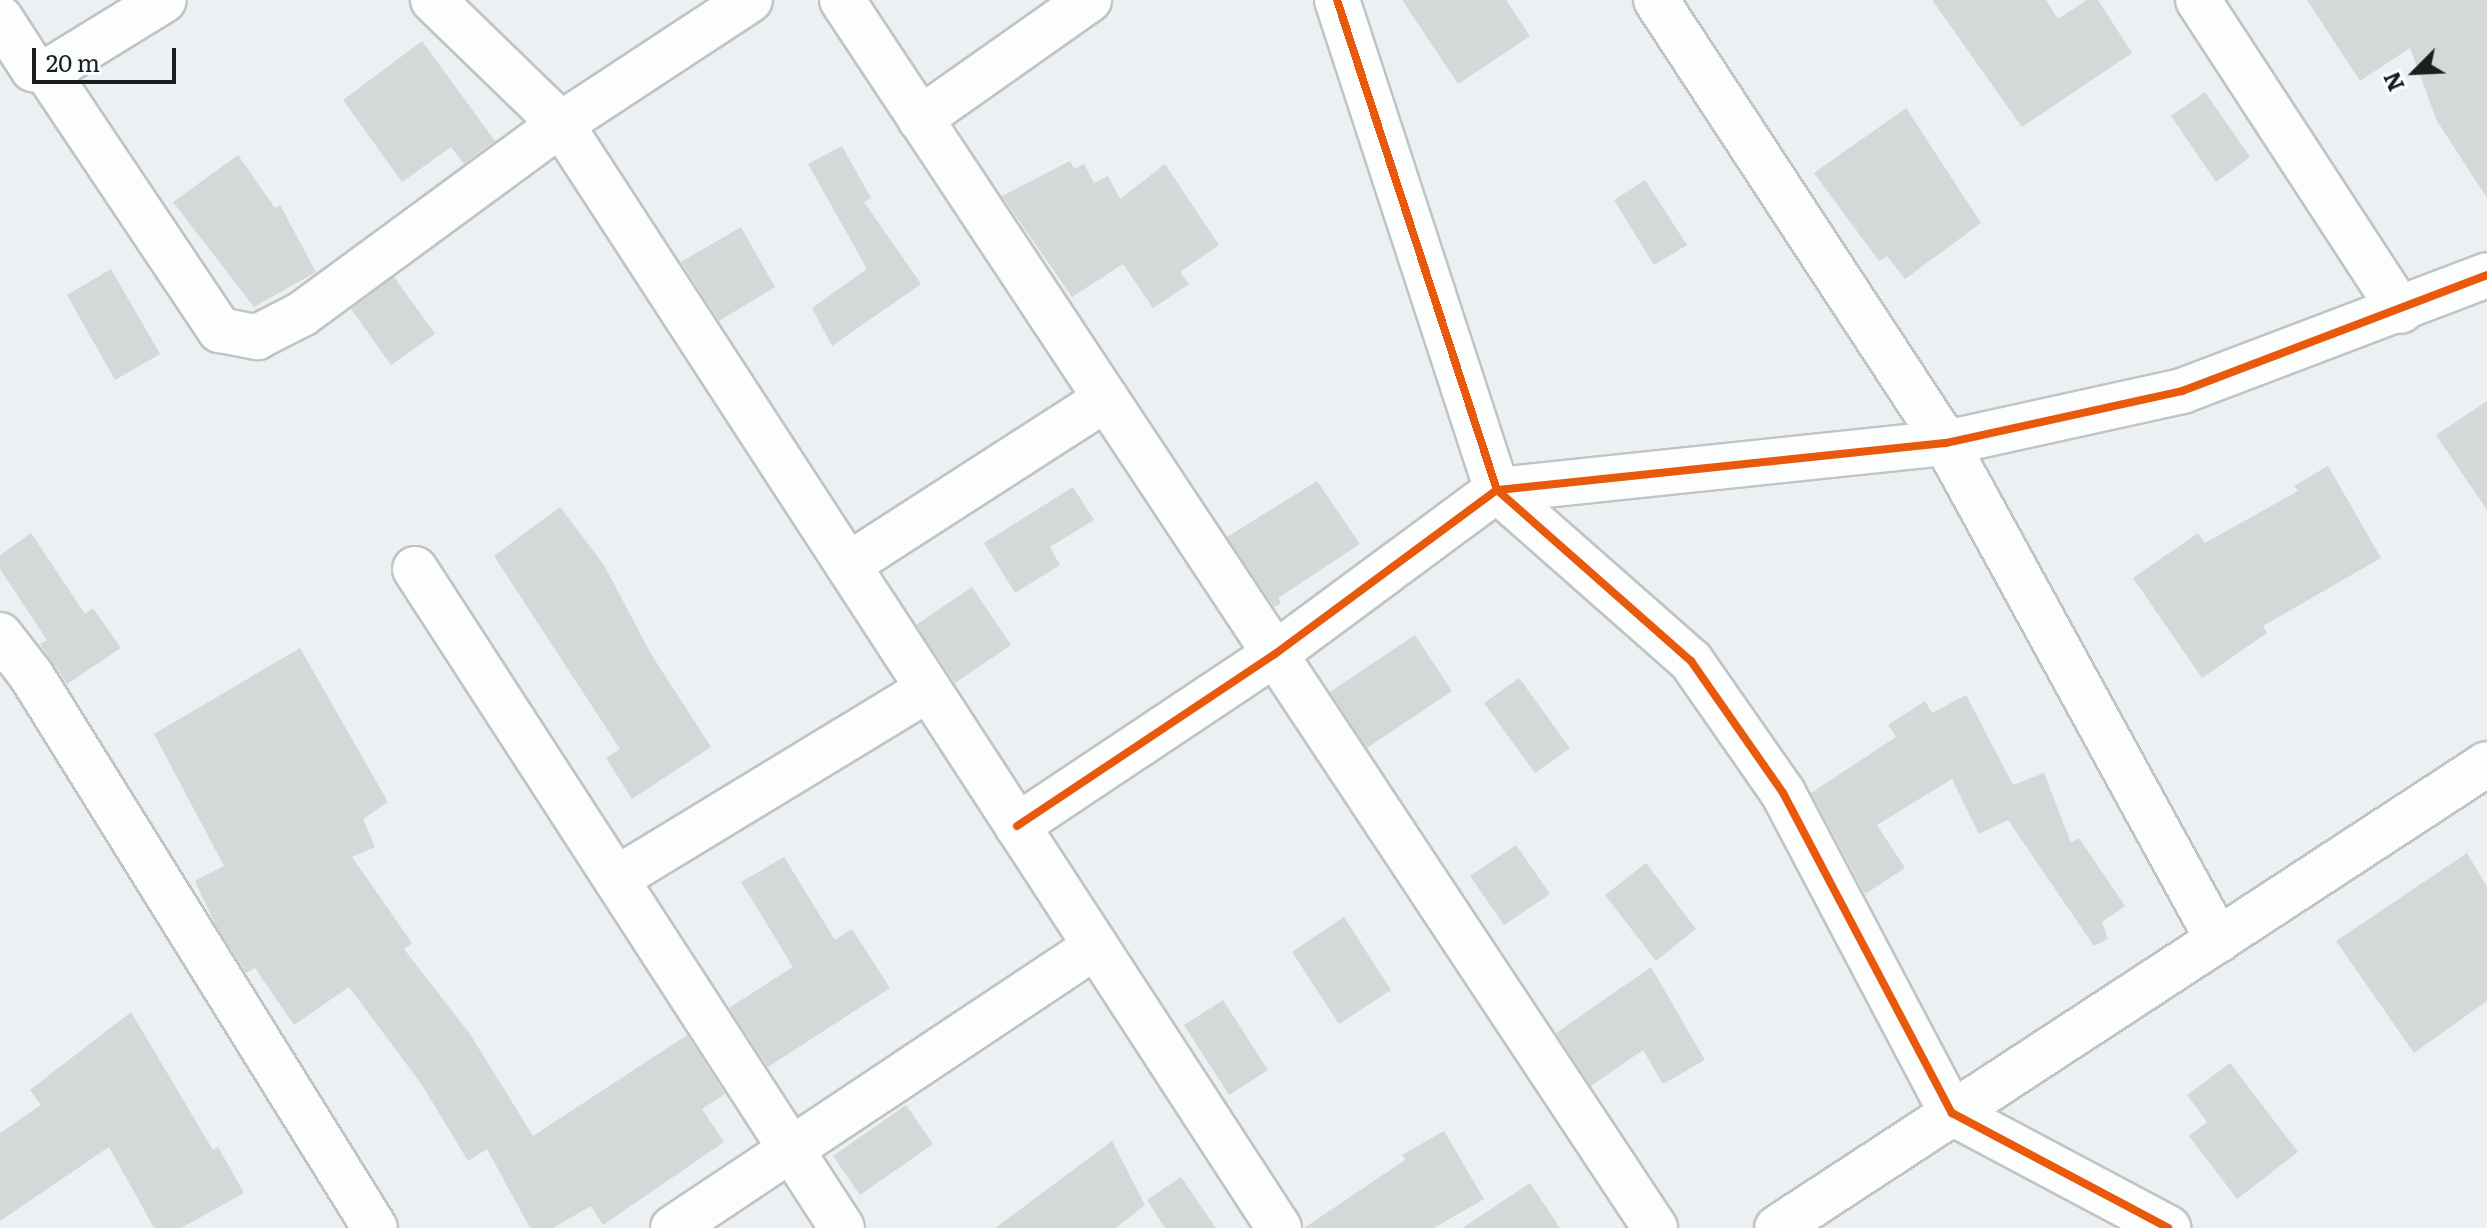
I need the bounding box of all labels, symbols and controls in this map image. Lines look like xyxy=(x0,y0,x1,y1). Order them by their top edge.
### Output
scale bar xyxy=(36,32,180,82)
north arrow xyxy=(2375,32,2455,112)
text: 20 m xyxy=(46,44,100,79)
text: N xyxy=(2374,67,2411,97)

